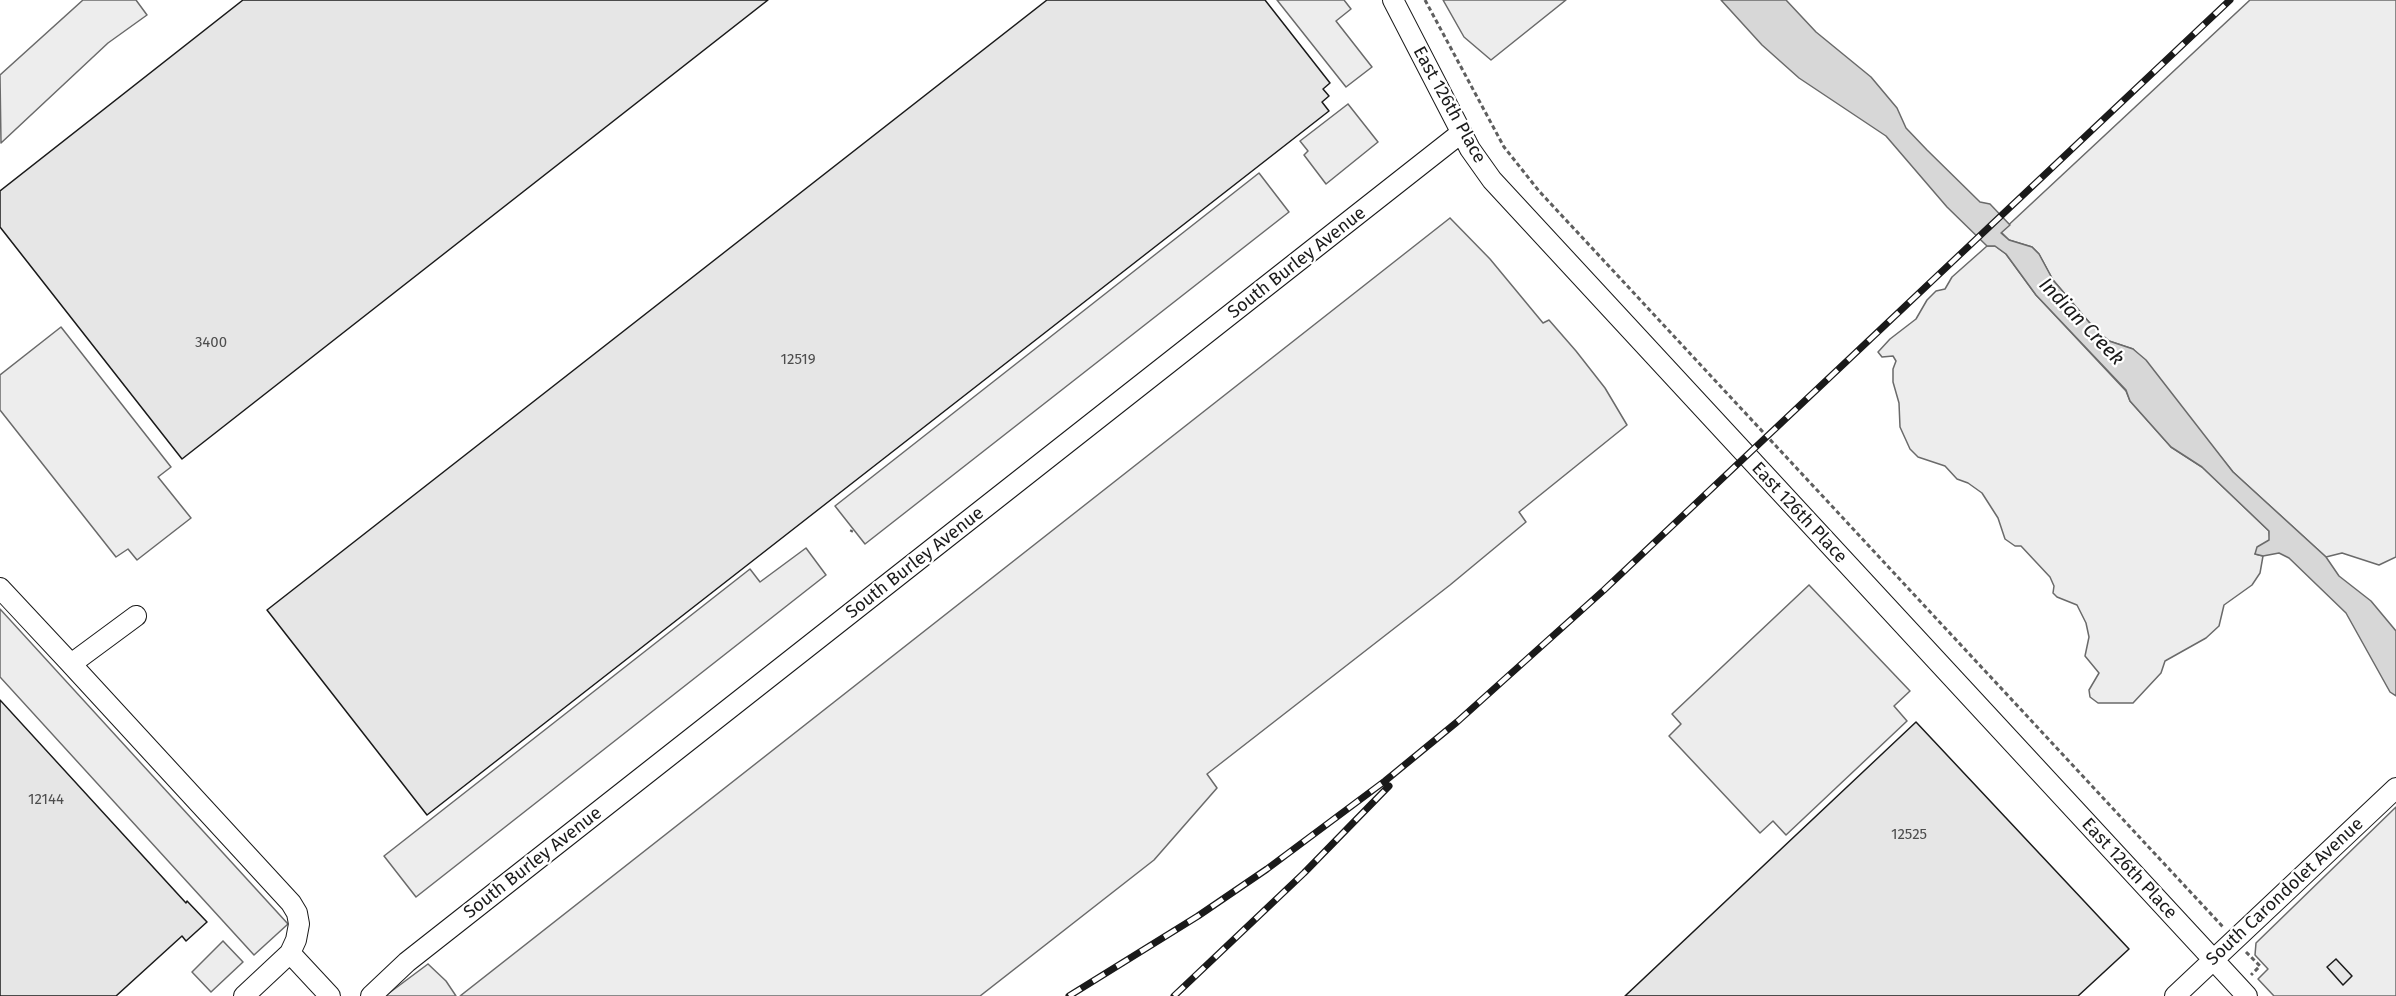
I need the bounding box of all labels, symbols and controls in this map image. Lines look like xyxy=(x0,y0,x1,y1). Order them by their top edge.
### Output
street label: East 126th Place xyxy=(1408,43,1490,167)
street label: South Burley Avenue xyxy=(1224,202,1370,324)
water label: Indian Creek xyxy=(2033,273,2129,371)
house number: 3400 xyxy=(195,334,227,352)
house number: 12519 xyxy=(780,351,816,369)
street label: East 126th Place xyxy=(1747,458,1851,568)
street label: South Burley Avenue xyxy=(842,502,988,624)
house number: 12144 xyxy=(28,791,64,809)
street label: South Burley Avenue xyxy=(460,802,606,924)
street label: South Carondolet Avenue xyxy=(2202,813,2368,971)
street label: East 126th Place xyxy=(2077,814,2181,924)
house number: 12525 xyxy=(1891,826,1927,844)

